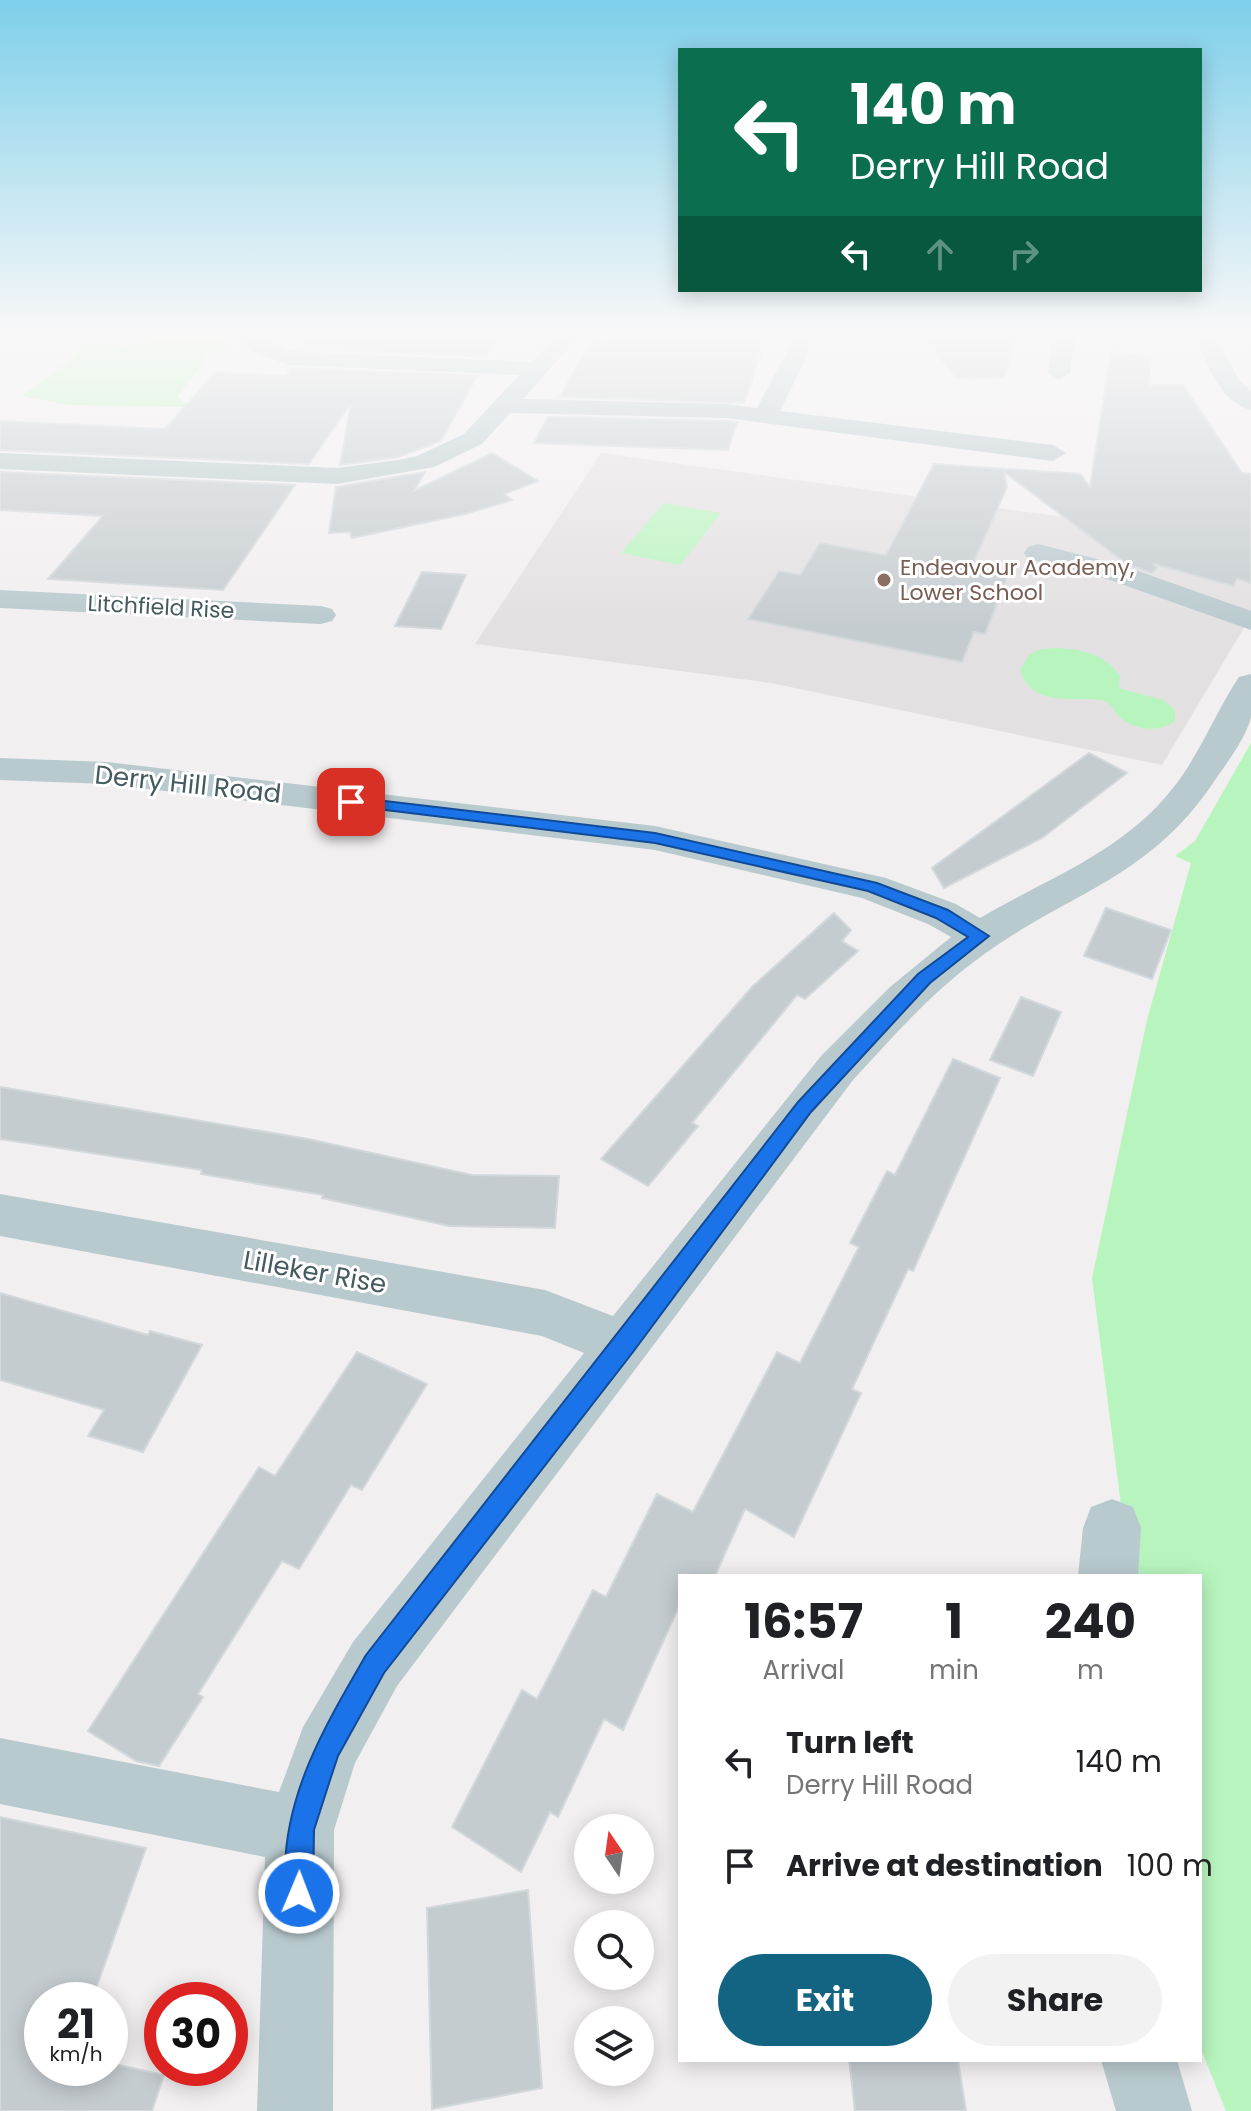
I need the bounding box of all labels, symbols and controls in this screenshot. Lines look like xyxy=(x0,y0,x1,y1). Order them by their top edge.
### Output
text: 140 m xyxy=(850,65,1017,144)
icon: left xyxy=(718,80,822,184)
text: Derry Hill Road xyxy=(850,141,1109,192)
icon: left xyxy=(834,232,878,276)
icon: ahead xyxy=(918,232,962,276)
icon: right xyxy=(1002,232,1046,276)
place label: Endeavour Academy, Lower School xyxy=(900,552,1134,608)
marker: Endeavour Academy, Lower School xyxy=(875,571,893,589)
street label: Litchfield Rise xyxy=(87,588,235,626)
street label: Derry Hill Road xyxy=(93,756,283,812)
pin xyxy=(317,768,385,836)
icon: arrive xyxy=(329,780,373,824)
street label: Lilleker Rise xyxy=(241,1242,389,1302)
text: 16:57 xyxy=(744,1588,863,1655)
text: 1 xyxy=(945,1588,963,1655)
text: 240 xyxy=(1045,1588,1136,1655)
text: Arrival xyxy=(763,1652,844,1688)
text: min xyxy=(929,1652,979,1688)
text: m xyxy=(1077,1652,1104,1688)
text: Turn left xyxy=(786,1721,914,1764)
icon: left xyxy=(718,1740,762,1784)
text: 140 m xyxy=(1076,1740,1162,1783)
text: Derry Hill Road xyxy=(786,1767,973,1803)
north arrow xyxy=(574,1814,654,1894)
map controls xyxy=(574,1814,654,2086)
icon: arrive xyxy=(718,1844,762,1888)
text: Arrive at destination xyxy=(786,1844,1103,1887)
text: 100 m xyxy=(1127,1844,1213,1887)
position arrow xyxy=(257,1851,341,1935)
button: search xyxy=(574,1910,654,1990)
button: Exit xyxy=(718,1954,932,2046)
button: Share xyxy=(948,1954,1162,2046)
speed limit sign: 30 xyxy=(144,1982,248,2086)
text: 21 xyxy=(57,1996,95,2052)
button: layers xyxy=(574,2006,654,2086)
text: km/h xyxy=(49,2040,103,2068)

